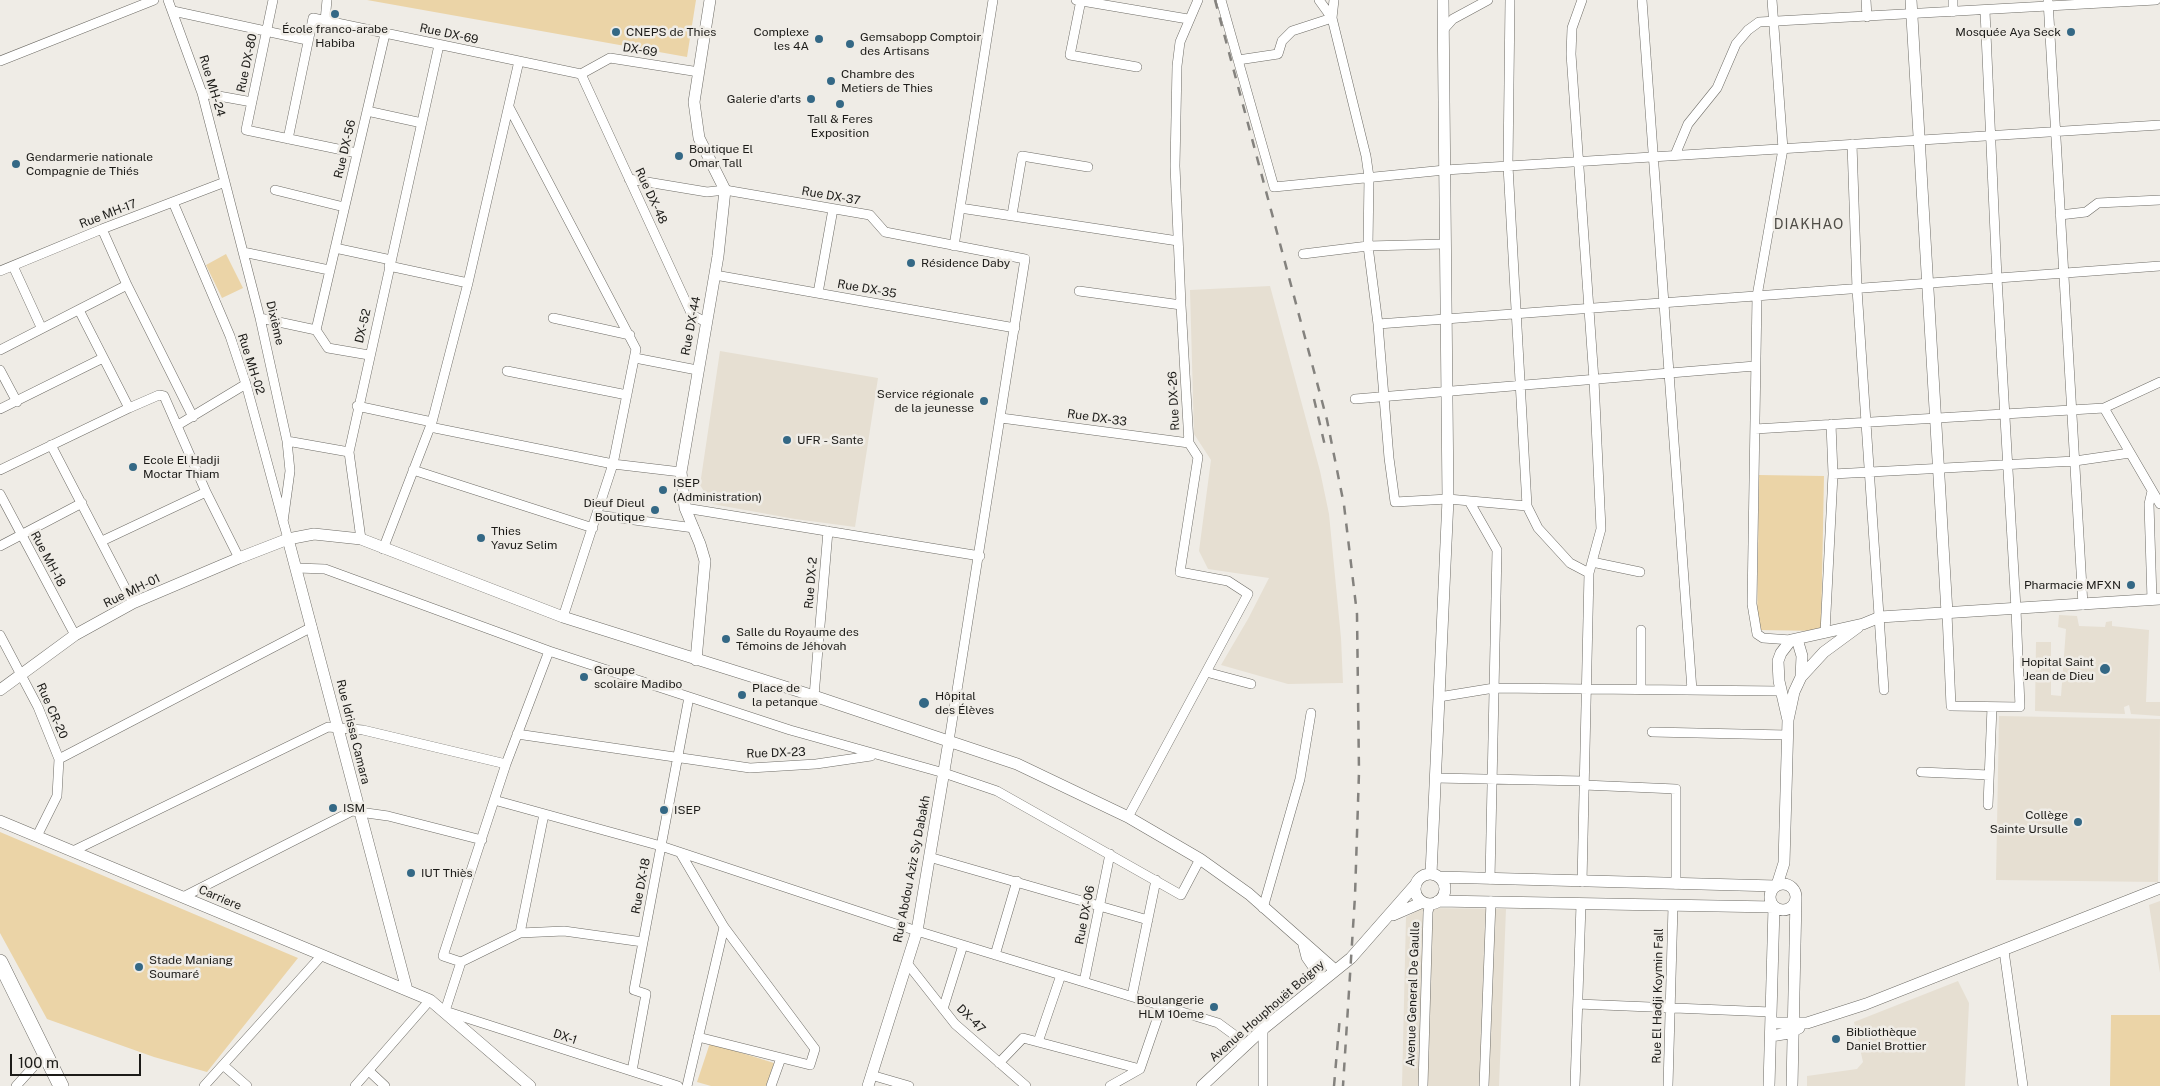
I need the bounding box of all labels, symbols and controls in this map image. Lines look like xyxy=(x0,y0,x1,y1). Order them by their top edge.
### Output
marker: École franco-arabe Habiba xyxy=(329,8,341,20)
street label: Rue DX-69 xyxy=(418,21,480,47)
place label: École franco-arabe Habiba xyxy=(282,22,388,50)
place label: CNEPS de Thies xyxy=(626,25,716,39)
place label: Complexe les 4A xyxy=(753,25,809,53)
place label: Mosquée Aya Seck xyxy=(1955,25,2061,39)
marker: CNEPS de Thies xyxy=(610,26,622,38)
marker: Mosquée Aya Seck xyxy=(2065,26,2077,38)
place label: Gemsabopp Comptoir des Artisans xyxy=(860,30,981,58)
street label: Rue DX-80 xyxy=(234,32,260,94)
marker: Complexe les 4A xyxy=(813,33,825,45)
marker: Gemsabopp Comptoir des Artisans xyxy=(844,38,856,50)
street label: DX-69 xyxy=(622,40,658,60)
street label: Rue MH-24 xyxy=(196,53,228,119)
place label: Chambre des Metiers de Thies xyxy=(841,67,933,95)
marker: Chambre des Metiers de Thies xyxy=(825,75,837,87)
place label: Galerie d'arts xyxy=(727,92,801,106)
marker: Galerie d'arts xyxy=(805,93,817,105)
marker: Tall & Feres Exposition xyxy=(834,98,846,110)
place label: Tall & Feres Exposition xyxy=(807,112,873,140)
street label: Rue DX-56 xyxy=(331,118,359,180)
place label: Boutique El Omar Tall xyxy=(689,142,753,170)
place label: Gendarmerie nationale Compagnie de Thiés xyxy=(26,150,153,178)
marker: Boutique El Omar Tall xyxy=(673,150,685,162)
marker: Gendarmerie nationale Compagnie de Thiés xyxy=(10,158,22,170)
street label: Rue DX-48 xyxy=(632,166,670,226)
street label: Rue DX-37 xyxy=(801,184,861,208)
street label: Rue MH-17 xyxy=(77,196,139,232)
district label: DIAKHAO xyxy=(1773,217,1845,233)
place label: Résidence Daby xyxy=(921,256,1010,270)
marker: Résidence Daby xyxy=(905,257,917,269)
street label: Rue DX-35 xyxy=(836,277,898,301)
street label: Rue DX-44 xyxy=(678,295,704,357)
street label: Dixième xyxy=(263,299,287,347)
street label: DX-52 xyxy=(352,307,374,345)
street label: Rue MH-02 xyxy=(234,332,268,396)
street label: Rue DX-26 xyxy=(1165,371,1183,431)
place label: Service régionale de la jeunesse xyxy=(877,387,974,415)
marker: Service régionale de la jeunesse xyxy=(978,395,990,407)
street label: Rue DX-33 xyxy=(1066,407,1128,429)
place label: UFR - Sante xyxy=(797,433,864,447)
marker: UFR - Sante xyxy=(781,434,793,446)
place label: Ecole El Hadji Moctar Thiam xyxy=(143,453,220,481)
marker: Ecole El Hadji Moctar Thiam xyxy=(127,461,139,473)
place label: ISEP (Administration) xyxy=(673,476,762,504)
marker: ISEP (Administration) xyxy=(657,484,669,496)
place label: Dieuf Dieul Boutique xyxy=(584,496,645,524)
marker: Dieuf Dieul Boutique xyxy=(649,504,661,516)
place label: Thies Yavuz Selim xyxy=(491,524,557,552)
street label: Rue MH-18 xyxy=(27,529,69,589)
marker: Thies Yavuz Selim xyxy=(475,532,487,544)
street label: Rue DX-2 xyxy=(802,556,820,610)
street label: Rue MH-01 xyxy=(101,571,163,611)
place label: Pharmacie MFXN xyxy=(2024,578,2121,592)
marker: Pharmacie MFXN xyxy=(2125,579,2137,591)
place label: Salle du Royaume des Témoins de Jéhovah xyxy=(736,625,859,653)
marker: Salle du Royaume des Témoins de Jéhovah xyxy=(720,633,732,645)
place label: Hopital Saint Jean de Dieu xyxy=(2021,655,2094,683)
marker: Hopital Saint Jean de Dieu xyxy=(2098,662,2112,676)
place label: Groupe scolaire Madibo xyxy=(594,663,682,691)
marker: Groupe scolaire Madibo xyxy=(578,671,590,683)
street label: Rue Idrissa Camara xyxy=(333,678,373,786)
street label: Rue CR-20 xyxy=(33,681,71,741)
place label: Place de la petanque xyxy=(752,681,818,709)
marker: Place de la petanque xyxy=(736,689,748,701)
place label: Hôpital des Élèves xyxy=(935,689,994,717)
marker: Hôpital des Élèves xyxy=(917,696,931,710)
street label: Rue DX-23 xyxy=(746,745,806,761)
street label: Rue Abdou Aziz Sy Dabakh xyxy=(891,794,933,944)
place label: ISM xyxy=(343,801,365,815)
marker: ISM xyxy=(327,802,339,814)
place label: ISEP xyxy=(674,803,701,817)
marker: ISEP xyxy=(658,804,670,816)
place label: Collège Sainte Ursulle xyxy=(1990,808,2068,836)
marker: Collège Sainte Ursulle xyxy=(2072,816,2084,828)
street label: Rue DX-18 xyxy=(629,857,653,915)
place label: IUT Thiès xyxy=(421,866,473,880)
marker: IUT Thiès xyxy=(405,867,417,879)
street label: Carriere xyxy=(196,883,244,913)
street label: Rue DX-06 xyxy=(1072,884,1098,946)
street label: Avenue General De Gaulle xyxy=(1403,921,1423,1067)
street label: Rue El Hadji Koymin Fall xyxy=(1650,928,1666,1064)
place label: Stade Maniang Soumaré xyxy=(149,953,233,981)
street label: Avenue Houphouët Boigny xyxy=(1207,957,1327,1065)
marker: Stade Maniang Soumaré xyxy=(133,961,145,973)
place label: Boulangerie HLM 10eme xyxy=(1136,993,1204,1021)
marker: Boulangerie HLM 10eme xyxy=(1208,1001,1220,1013)
street label: DX-47 xyxy=(954,1002,988,1036)
place label: Bibliothèque Daniel Brottier xyxy=(1846,1025,1927,1053)
street label: DX-1 xyxy=(551,1026,579,1048)
marker: Bibliothèque Daniel Brottier xyxy=(1830,1033,1842,1045)
scale bar xyxy=(12,1044,144,1076)
text: 100 m xyxy=(18,1054,59,1071)

